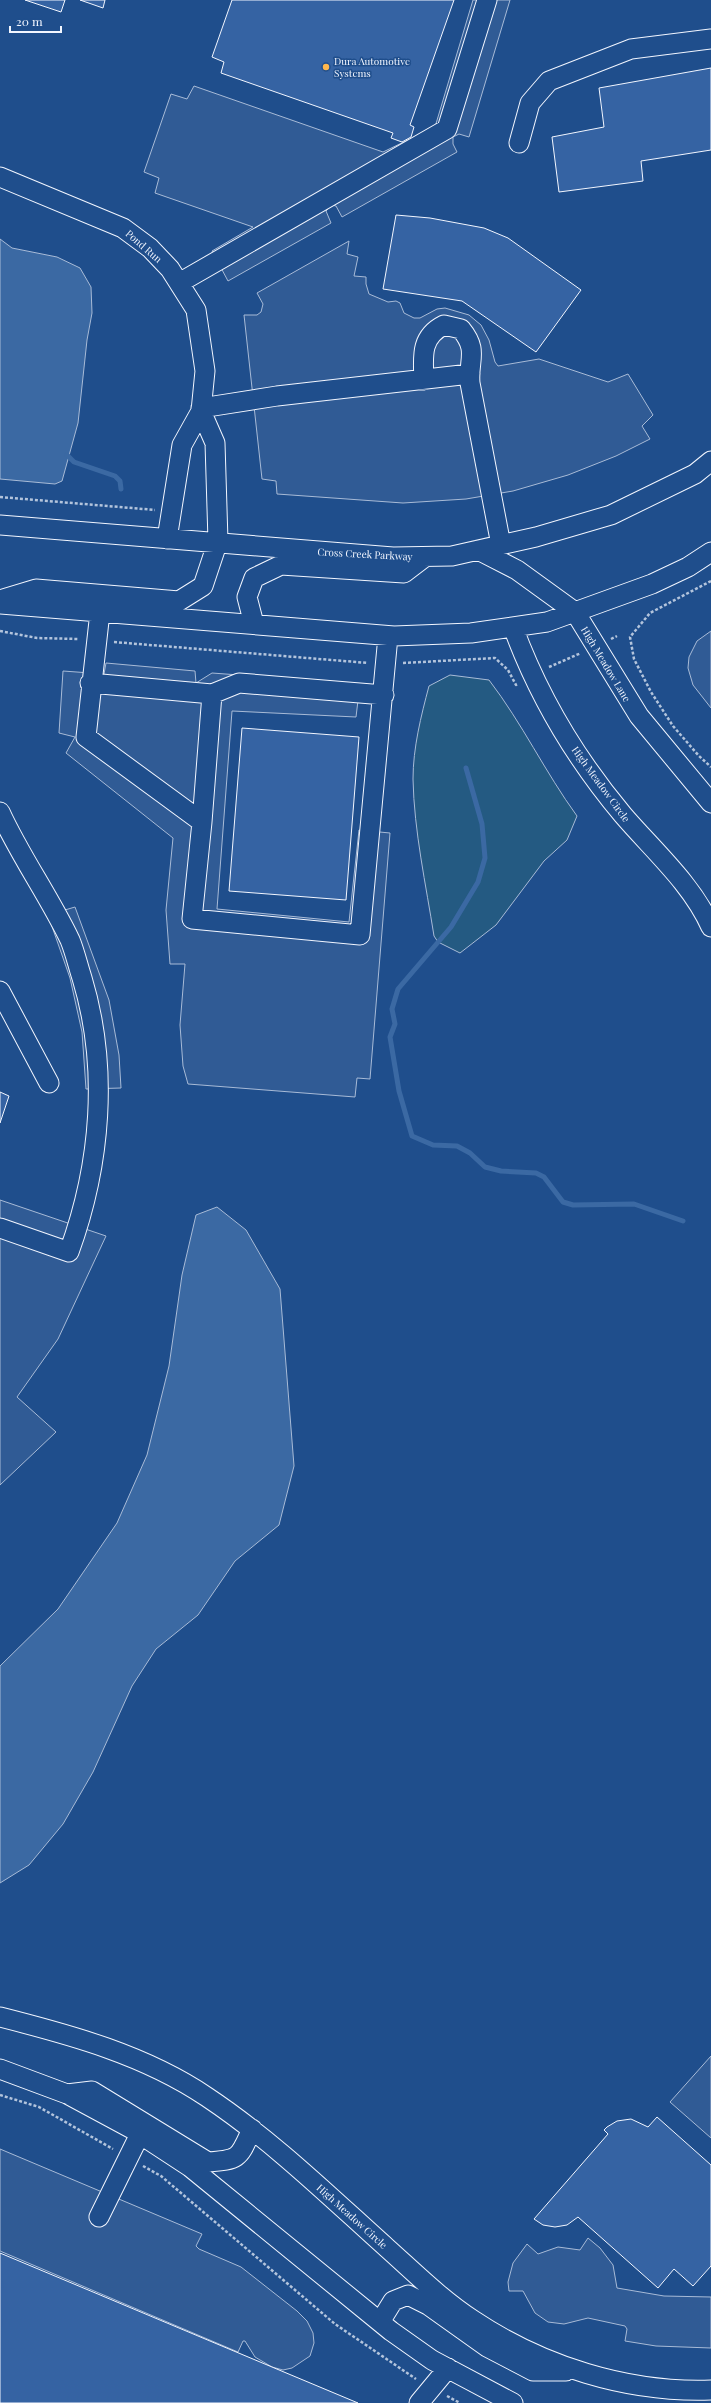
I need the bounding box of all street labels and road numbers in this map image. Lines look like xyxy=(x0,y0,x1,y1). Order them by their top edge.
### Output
street label: Pond Run xyxy=(123,226,165,266)
street label: Cross Creek Parkway xyxy=(317,545,413,563)
street label: High Meadow Lane xyxy=(578,624,634,704)
street label: High Meadow Circle xyxy=(569,743,633,825)
street label: High Meadow Circle xyxy=(314,2180,390,2252)

